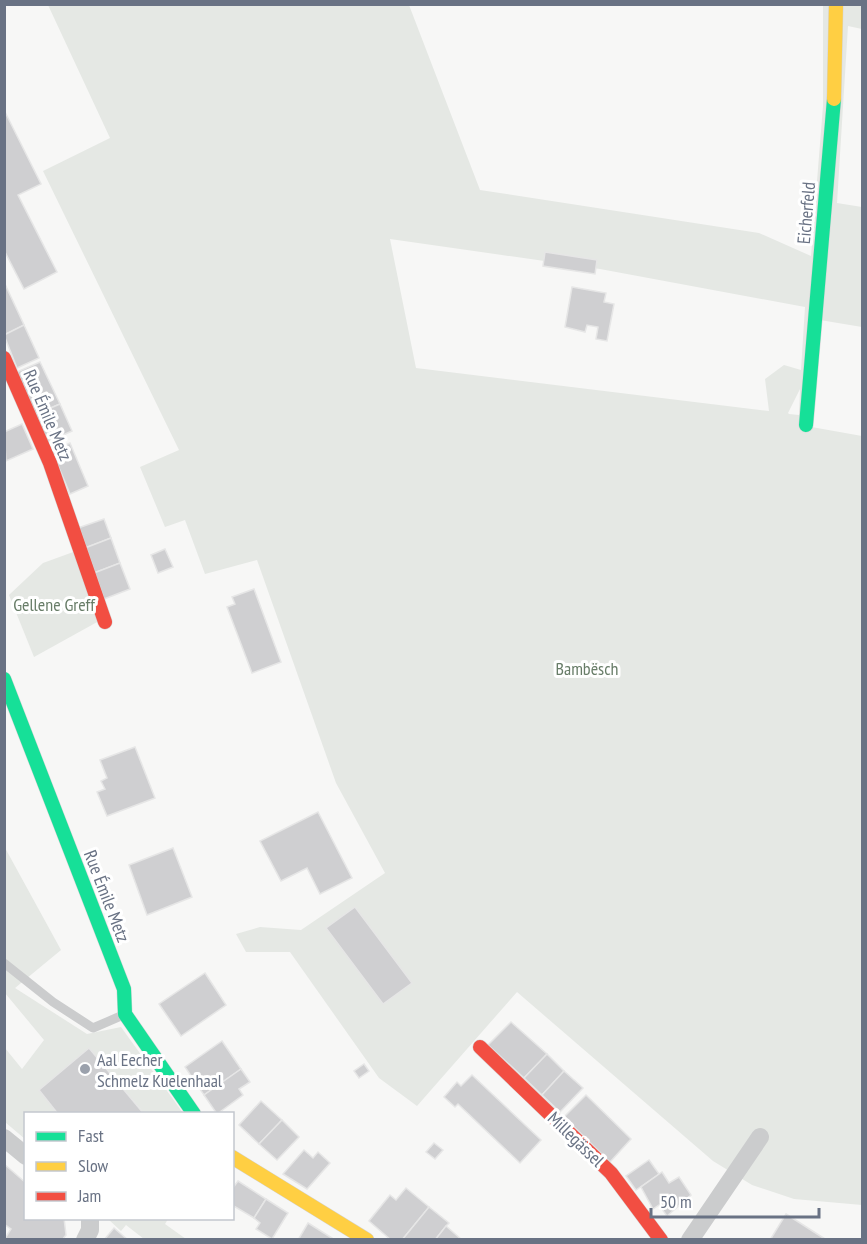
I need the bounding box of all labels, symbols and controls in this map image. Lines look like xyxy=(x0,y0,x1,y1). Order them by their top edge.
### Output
street label: Eicherfeld xyxy=(792,181,820,245)
street label: Rue Émile Metz xyxy=(18,366,78,464)
park label: Gellene Greff xyxy=(13,593,96,616)
park label: Bambësch xyxy=(555,657,619,680)
street label: Rue Émile Metz xyxy=(79,847,135,945)
place label: Aal Eecher Schmelz Kuelenhaal xyxy=(97,1048,223,1092)
marker: Aal Eecher Schmelz Kuelenhaal xyxy=(78,1062,92,1076)
street label: Millegässel xyxy=(543,1106,610,1172)
legend xyxy=(24,1112,234,1220)
text: Fast xyxy=(78,1124,104,1147)
text: Slow xyxy=(78,1154,109,1177)
scale bar xyxy=(651,1181,819,1219)
text: Jam xyxy=(77,1184,101,1207)
text: 50 m xyxy=(660,1190,692,1213)

